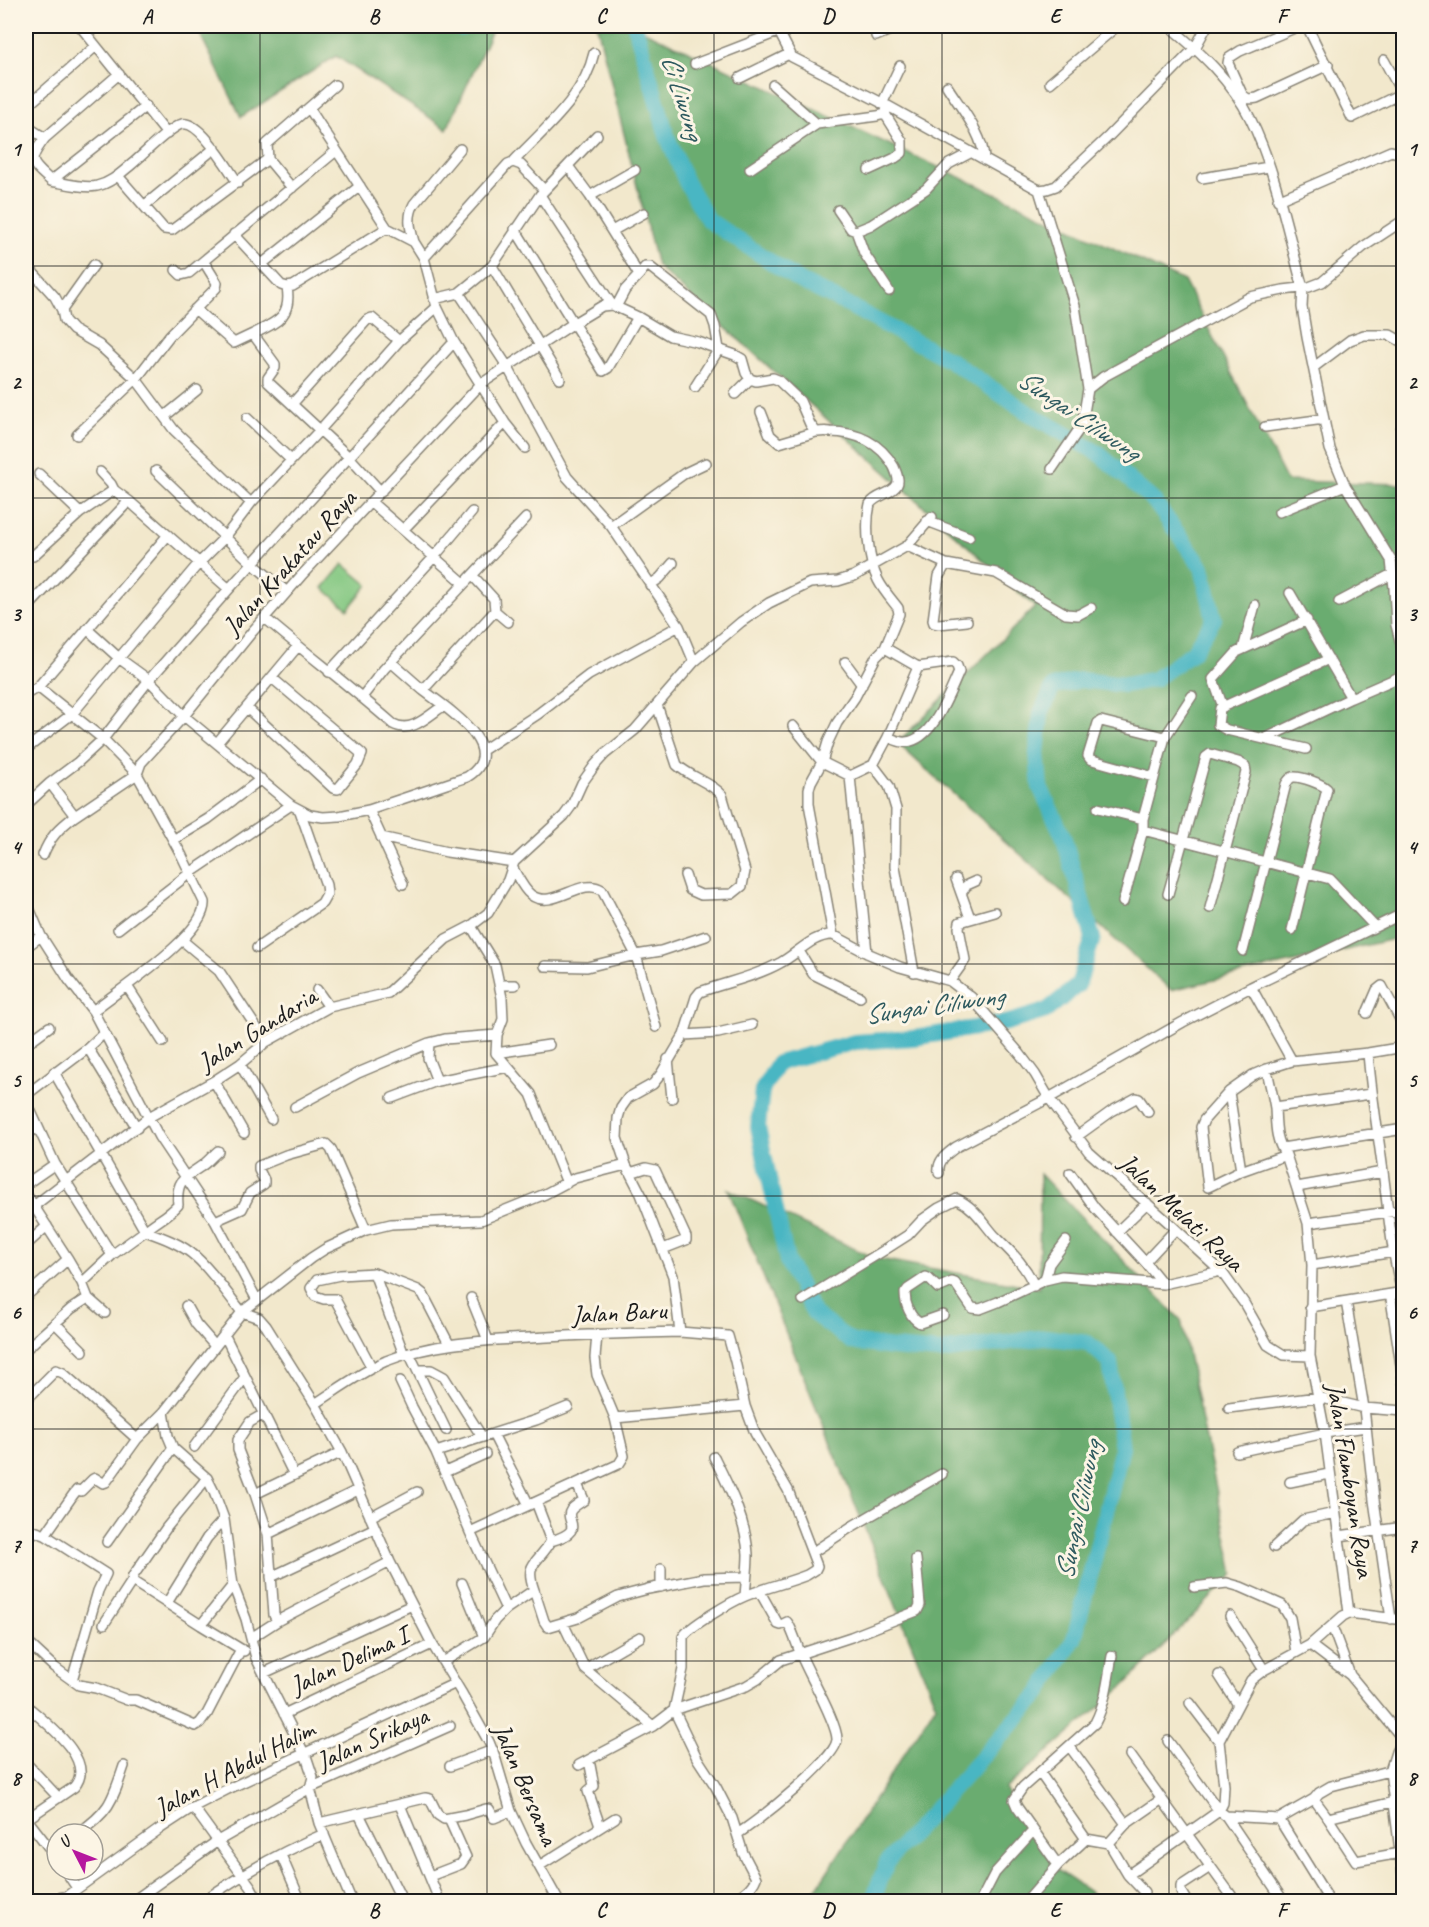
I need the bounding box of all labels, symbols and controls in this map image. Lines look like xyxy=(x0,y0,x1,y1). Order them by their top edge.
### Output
text: A xyxy=(142,4,154,29)
text: B xyxy=(369,4,381,29)
text: C xyxy=(596,4,608,29)
text: D xyxy=(822,4,836,29)
text: E xyxy=(1050,4,1064,29)
text: F xyxy=(1277,4,1291,29)
water label: Ci Liwung xyxy=(654,51,713,147)
text: 1 xyxy=(12,137,23,162)
text: 1 xyxy=(1408,137,1419,162)
water label: Sungai Ciliwung xyxy=(1012,362,1149,470)
text: 2 xyxy=(12,370,23,395)
text: 2 xyxy=(1408,370,1419,395)
street label: Jalan Krakatau Raya xyxy=(214,482,364,643)
text: 3 xyxy=(12,602,23,627)
text: 3 xyxy=(1408,602,1419,627)
text: 4 xyxy=(12,835,24,860)
text: 4 xyxy=(1408,835,1420,860)
water label: Sungai Ciliwung xyxy=(862,978,1009,1032)
street label: Jalan Gandaria xyxy=(190,979,325,1080)
text: 5 xyxy=(12,1068,23,1093)
text: 5 xyxy=(1408,1068,1419,1093)
street label: Jalan Melati Raya xyxy=(1111,1145,1252,1280)
street label: Jalan Baru xyxy=(569,1293,669,1332)
text: 6 xyxy=(11,1300,22,1325)
text: 6 xyxy=(1407,1300,1418,1325)
street label: Jalan Flamboyan Raya xyxy=(1319,1379,1382,1581)
water label: Sungai Ciliwung xyxy=(1047,1435,1110,1582)
text: 7 xyxy=(12,1533,23,1558)
text: 7 xyxy=(1408,1533,1419,1558)
street label: Jalan Delima I xyxy=(283,1616,418,1703)
street label: Jalan Srikaya xyxy=(309,1699,435,1779)
street label: Jalan H Abdul Halim xyxy=(147,1711,322,1825)
street label: Jalan Bersama xyxy=(484,1716,567,1852)
text: 8 xyxy=(12,1766,24,1791)
text: 8 xyxy=(1408,1766,1420,1791)
north arrow xyxy=(45,1822,105,1882)
text: U xyxy=(55,1831,77,1852)
text: A xyxy=(142,1898,154,1923)
text: B xyxy=(369,1898,381,1923)
text: C xyxy=(596,1898,608,1923)
text: D xyxy=(822,1898,836,1923)
text: E xyxy=(1050,1898,1064,1923)
text: F xyxy=(1277,1898,1291,1923)

